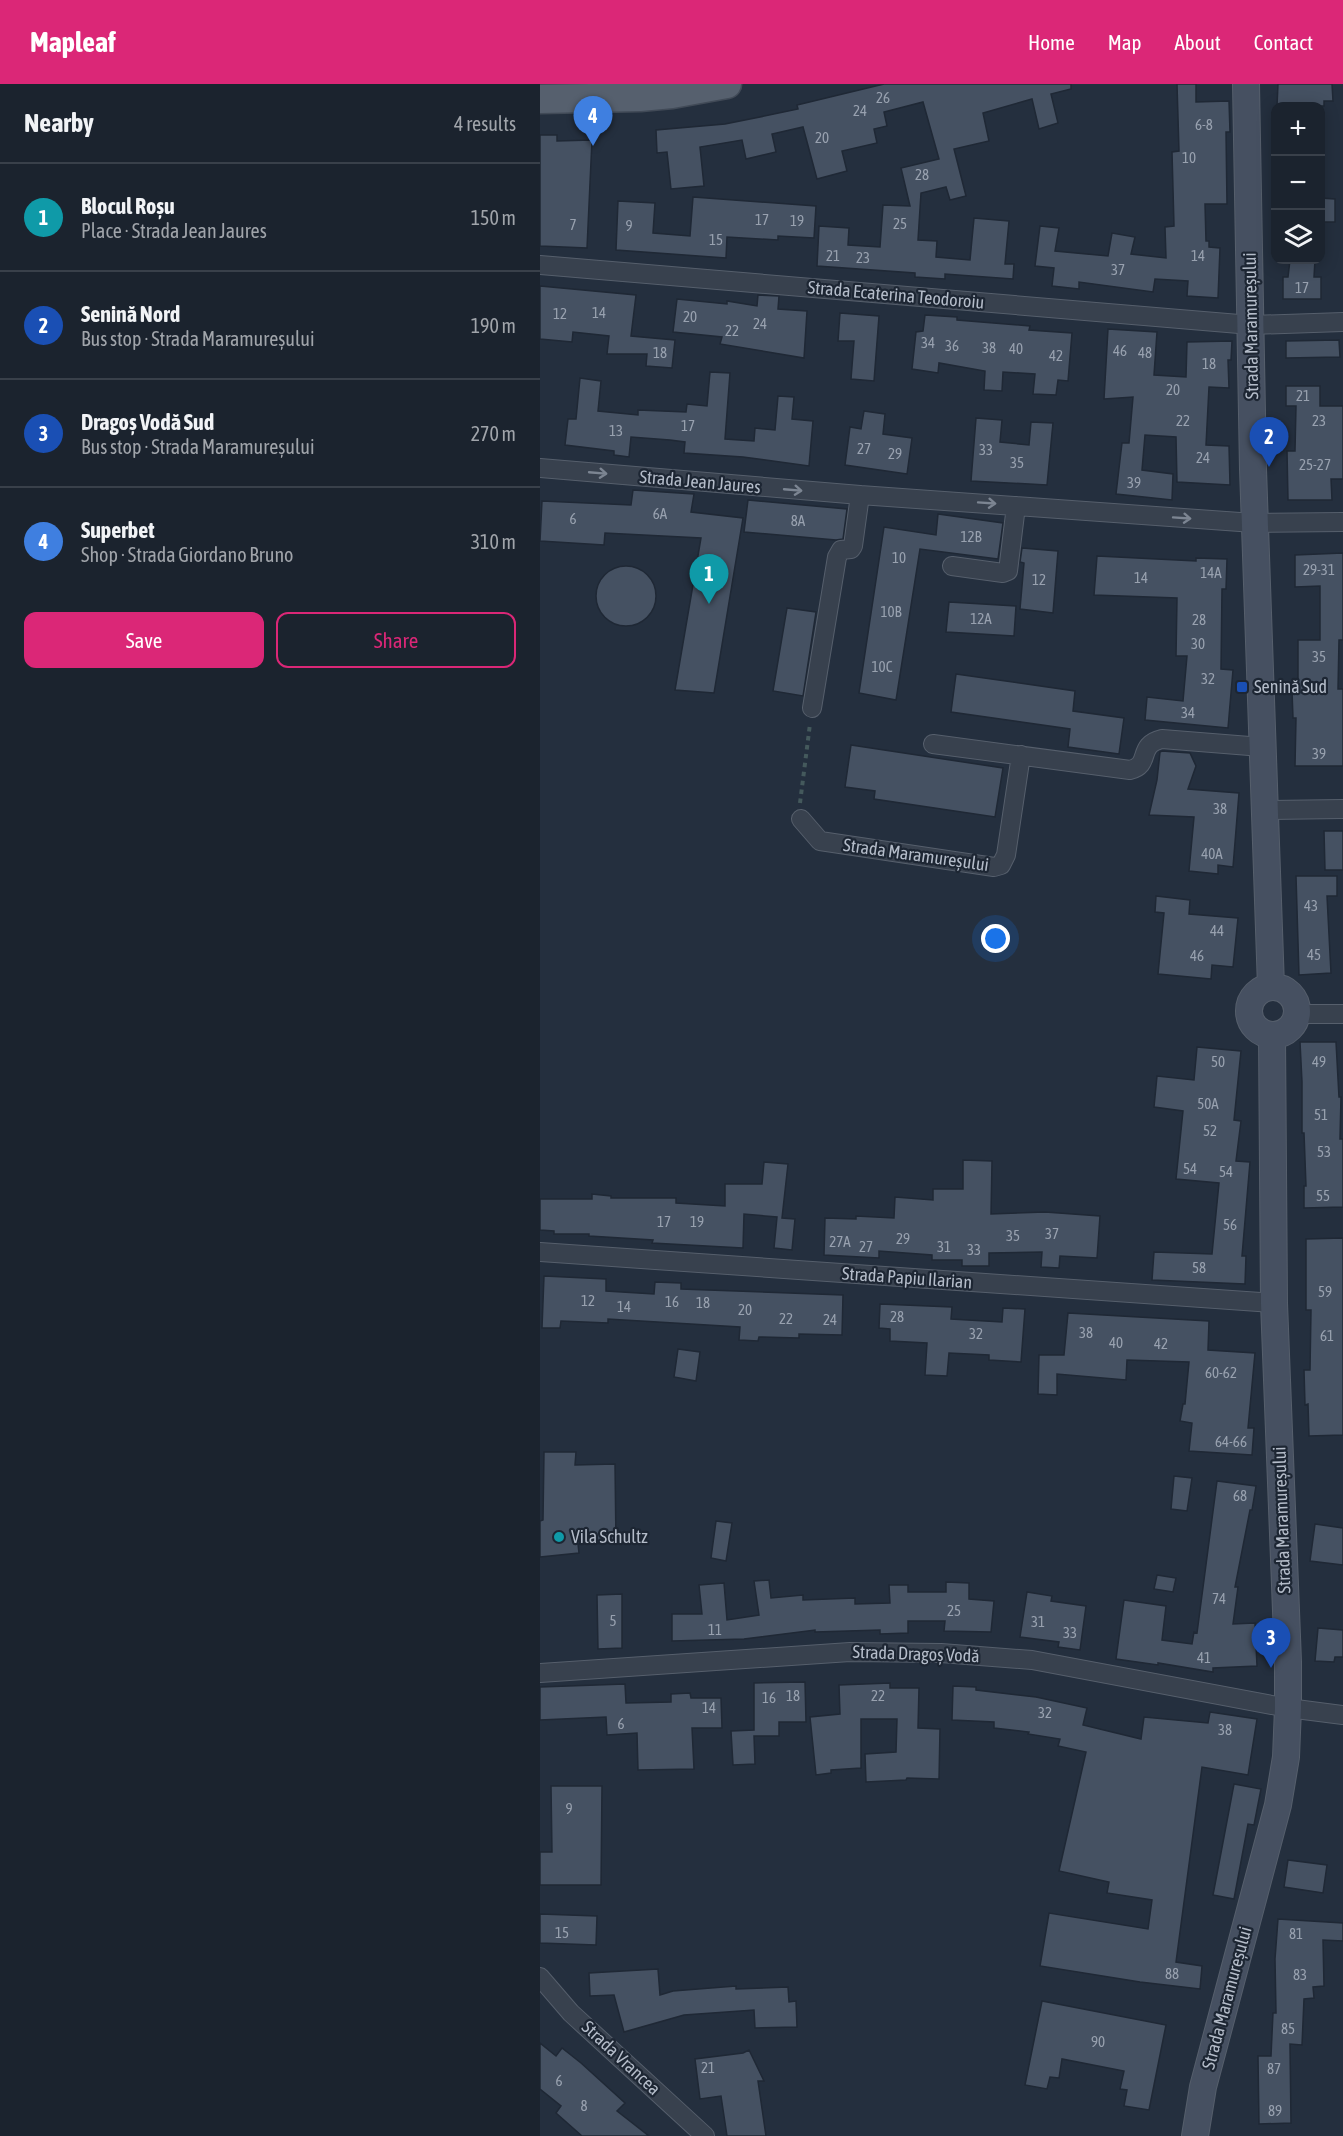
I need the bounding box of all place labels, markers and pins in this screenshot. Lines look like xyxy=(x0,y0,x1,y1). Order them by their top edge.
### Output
pin: 4 xyxy=(574,97,612,146)
pin: 2 xyxy=(1250,418,1288,467)
pin: 1 xyxy=(690,554,728,604)
place label: Senină Sud xyxy=(1254,676,1327,697)
marker: Senină Sud xyxy=(1235,680,1249,694)
place label: Vila Schultz xyxy=(571,1526,648,1547)
marker: Vila Schultz xyxy=(552,1530,566,1544)
pin: 3 xyxy=(1252,1618,1290,1668)

